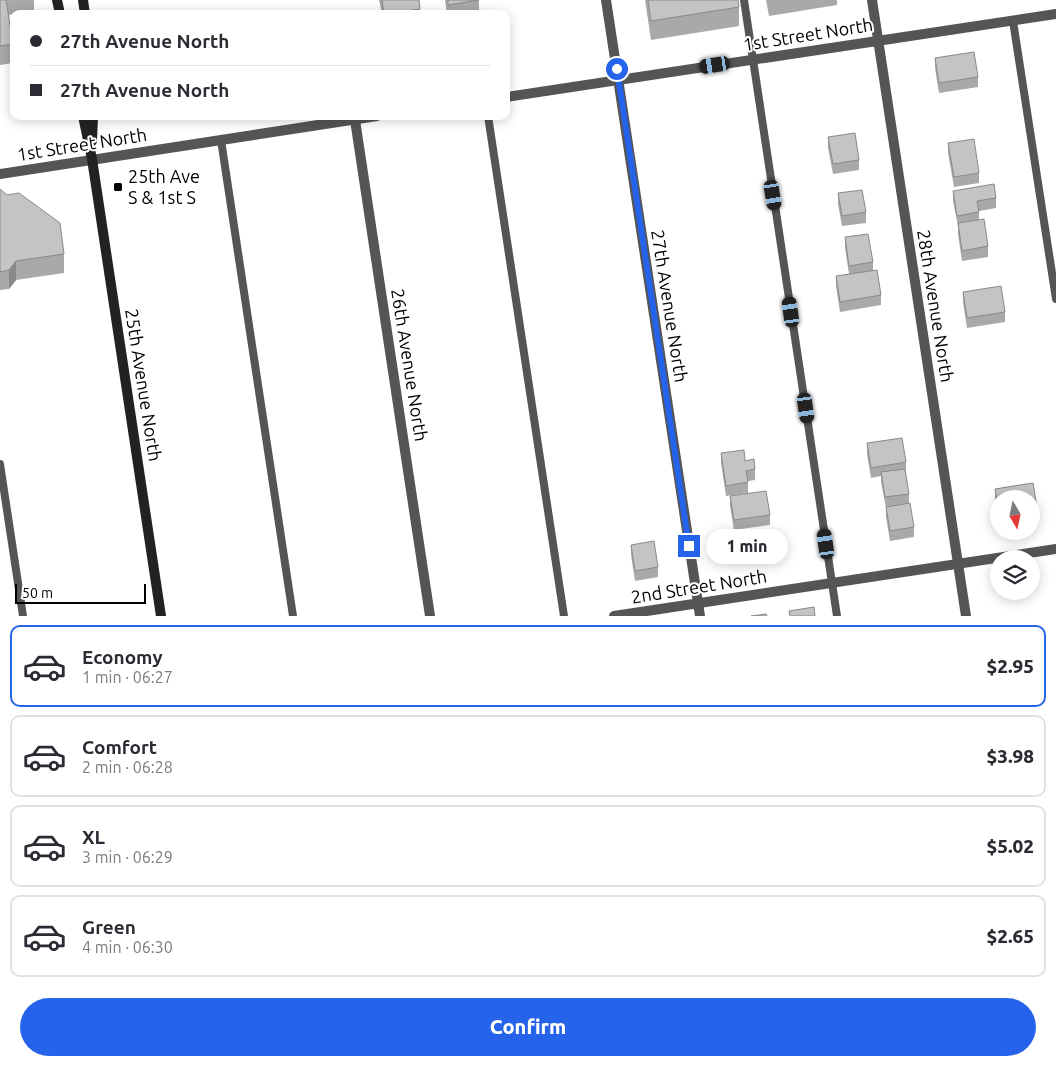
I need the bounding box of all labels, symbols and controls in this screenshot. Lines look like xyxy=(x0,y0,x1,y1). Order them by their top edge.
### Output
street label: 1st Street North xyxy=(742,14,874,54)
text: 27th Avenue North xyxy=(60,30,229,52)
car xyxy=(699,55,730,75)
route start xyxy=(606,58,628,80)
text: 27th Avenue North xyxy=(60,79,229,101)
street label: 1st Street North xyxy=(16,124,148,164)
place label: 25th Ave S & 1st S xyxy=(128,166,200,207)
car xyxy=(763,179,782,211)
marker: 25th Ave S & 1st S xyxy=(112,181,124,193)
street label: 27th Avenue North xyxy=(648,228,692,384)
street label: 28th Avenue North xyxy=(914,228,958,384)
street label: 26th Avenue North xyxy=(388,287,432,443)
car xyxy=(781,296,800,328)
street label: 25th Avenue North xyxy=(122,307,166,463)
car xyxy=(796,392,815,424)
north arrow xyxy=(990,490,1040,540)
map controls xyxy=(990,490,1040,600)
callout: 1 min xyxy=(706,528,789,564)
car xyxy=(816,528,835,560)
route end xyxy=(678,535,700,557)
text: 1 min xyxy=(727,537,767,555)
button: layers xyxy=(990,550,1040,600)
street label: 2nd Street North xyxy=(630,565,768,607)
scale bar xyxy=(15,581,146,604)
text: 50 m xyxy=(22,585,53,601)
icon: car xyxy=(22,644,67,689)
text: Economy xyxy=(82,646,163,668)
text: $2.95 xyxy=(986,655,1034,677)
text: 1 min · 06:27 xyxy=(82,668,173,686)
icon: car xyxy=(22,734,67,779)
text: Comfort xyxy=(82,736,157,758)
text: $3.98 xyxy=(986,745,1034,767)
text: 2 min · 06:28 xyxy=(82,758,173,776)
icon: car xyxy=(22,824,67,869)
text: XL xyxy=(82,826,105,848)
text: $5.02 xyxy=(986,835,1034,857)
text: 3 min · 06:29 xyxy=(82,848,173,866)
icon: car xyxy=(22,914,67,959)
text: Green xyxy=(82,916,136,938)
text: $2.65 xyxy=(986,925,1034,947)
text: 4 min · 06:30 xyxy=(82,938,173,956)
button: Confirm xyxy=(20,998,1036,1056)

